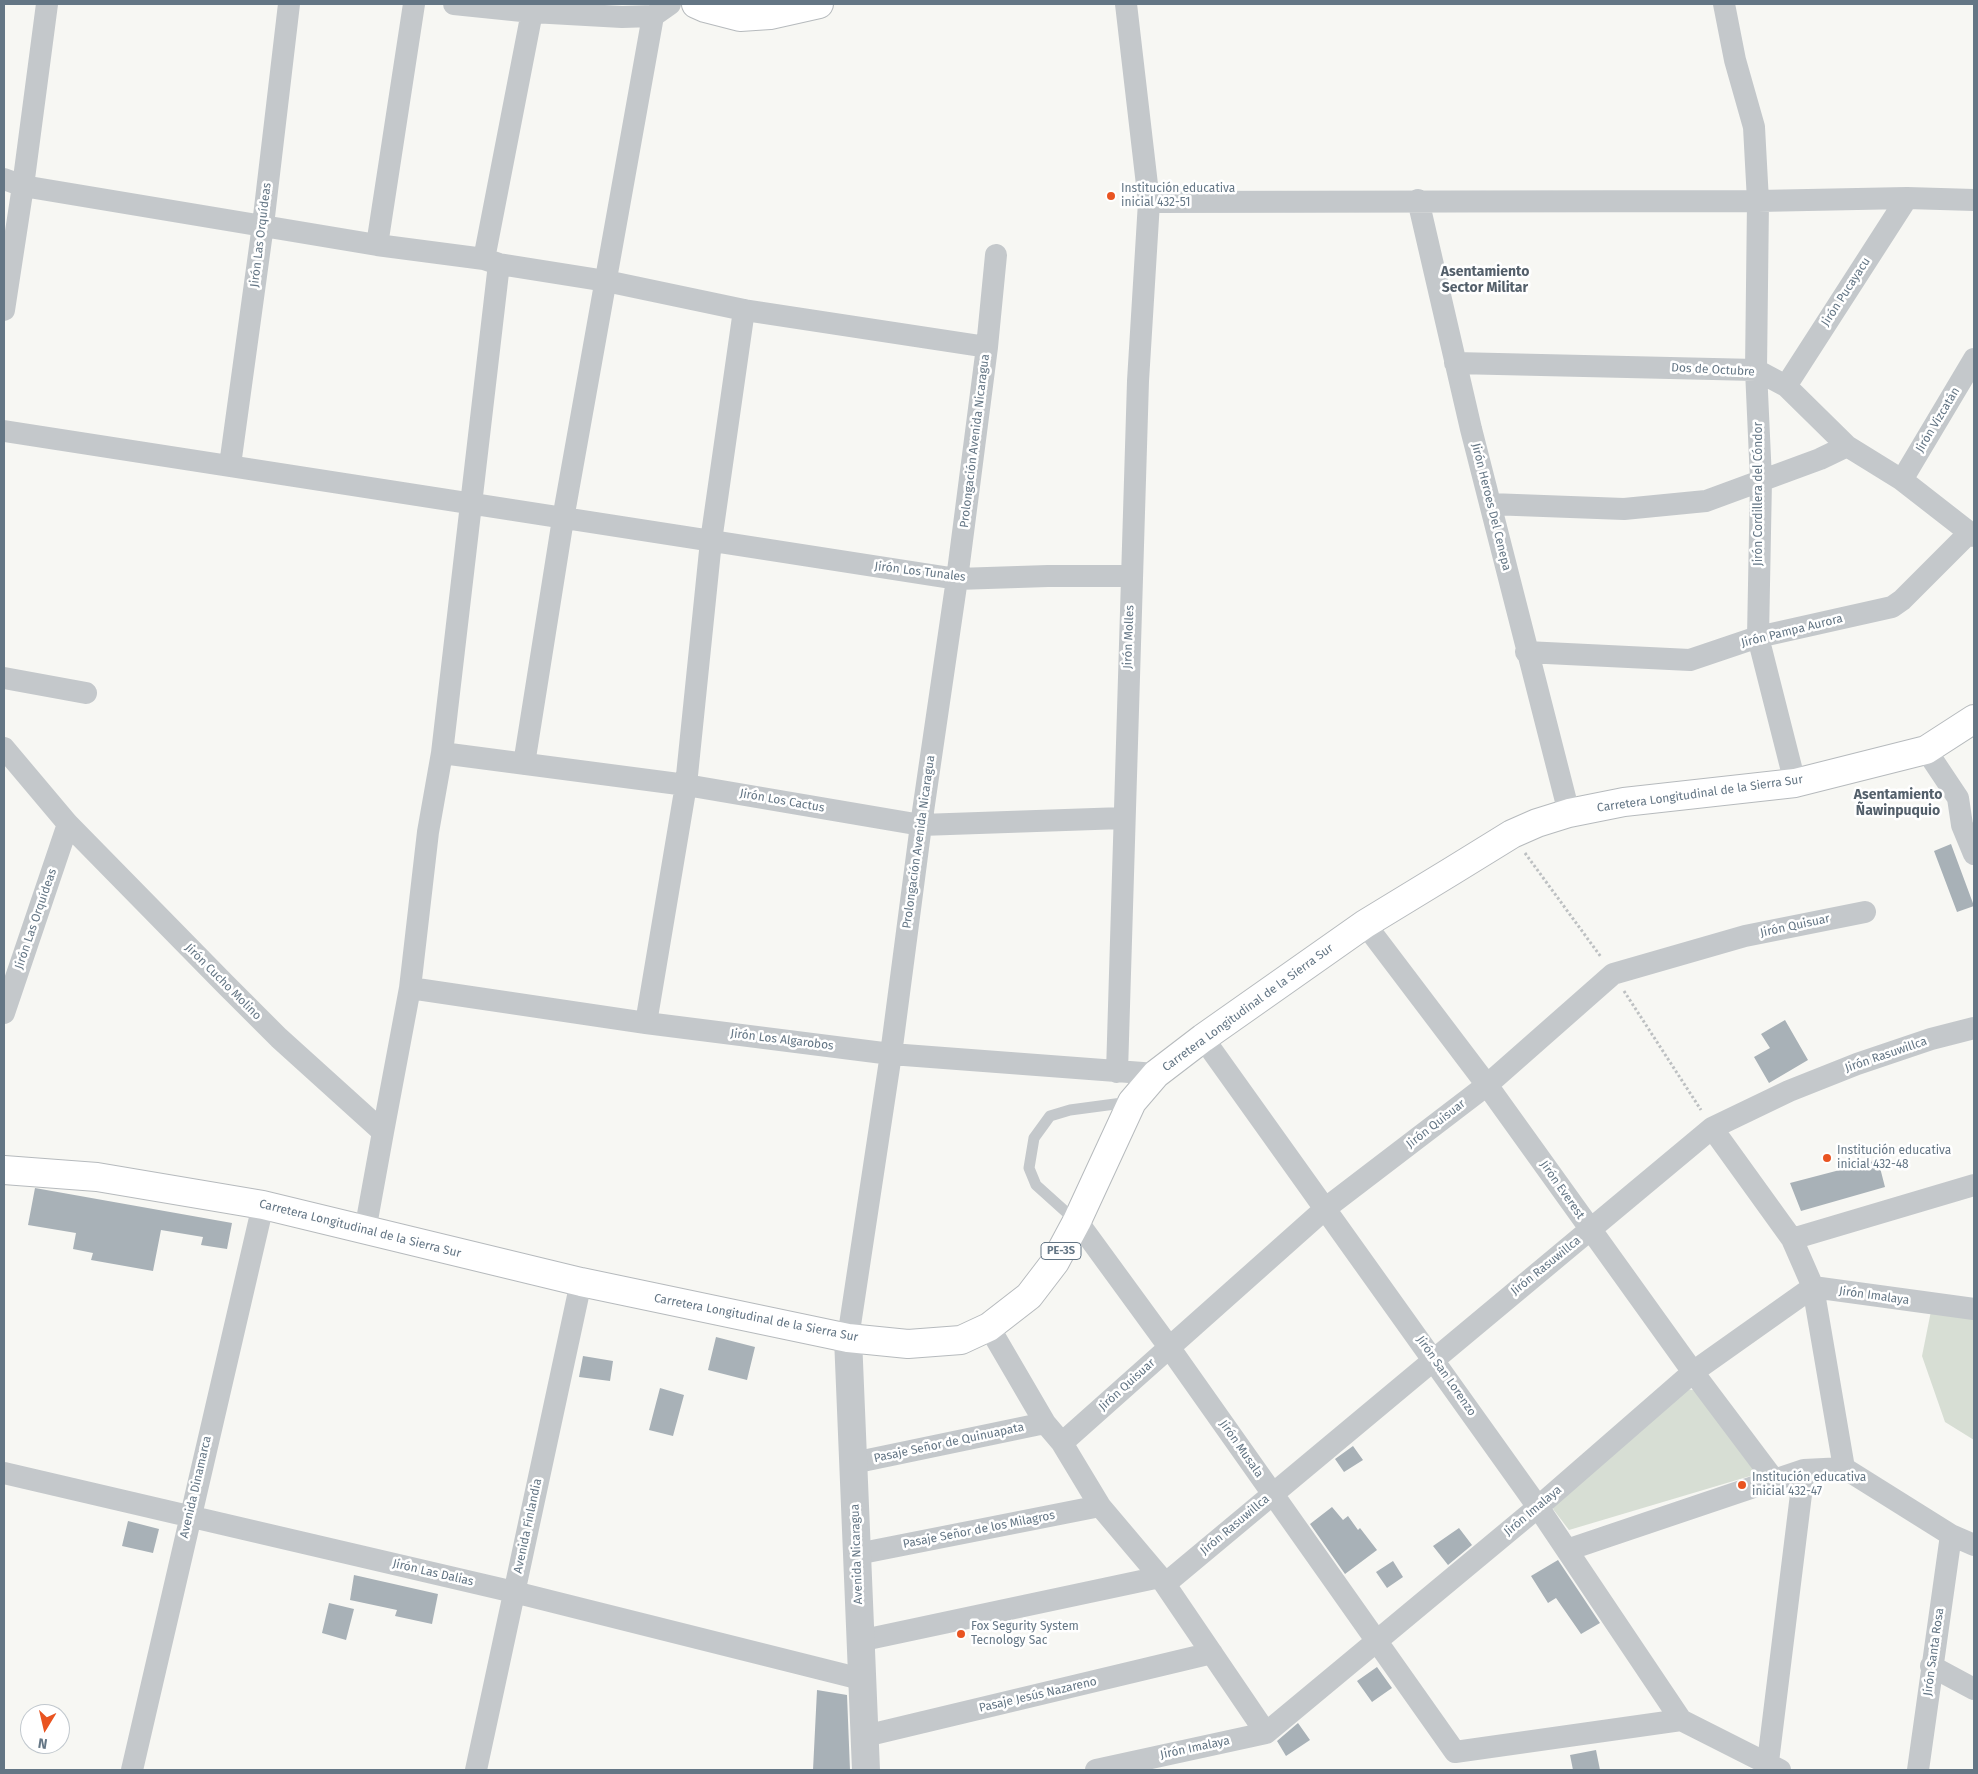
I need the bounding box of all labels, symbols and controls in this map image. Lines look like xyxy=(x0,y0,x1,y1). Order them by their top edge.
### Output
street label: Jirón Las Orquídeas xyxy=(247,182,275,288)
place label: Institución educativa inicial 432-51 xyxy=(1121,182,1235,210)
marker: Institución educativa inicial 432-51 xyxy=(1105,190,1117,202)
street label: Jirón Pucayacu xyxy=(1818,255,1874,329)
district label: Asentamiento Sector Militar xyxy=(1441,264,1529,296)
street label: Prolongación Avenida Nicaragua xyxy=(957,353,993,529)
street label: Dos de Octubre xyxy=(1671,361,1755,379)
street label: Jirón Vizcatán xyxy=(1913,385,1963,455)
street label: Jirón Cordillera del Cóndor xyxy=(1752,422,1766,566)
street label: Jirón Heroes Del Cenepa xyxy=(1468,442,1514,572)
street label: Jirón Los Tunales xyxy=(874,559,966,585)
street label: Jirón Molles xyxy=(1121,605,1137,669)
street label: Jirón Pampa Aurora xyxy=(1740,611,1844,651)
street label: Prolongación Avenida Nicaragua xyxy=(900,754,938,930)
street label: Carretera Longitudinal de la Sierra Sur xyxy=(1596,772,1804,816)
street label: Jirón Los Cactus xyxy=(739,786,825,816)
district label: Asentamiento Ñawinpuquio xyxy=(1854,787,1942,820)
street label: Jirón Las Orquídeas xyxy=(12,867,60,971)
street label: Jirón Quisuar xyxy=(1759,912,1831,940)
street label: Jirón Cucho Molino xyxy=(182,941,264,1023)
street label: Carretera Longitudinal de la Sierra Sur xyxy=(1160,941,1336,1075)
street label: Jirón Los Algarobos xyxy=(730,1027,834,1053)
street label: Jirón Rasuwillca xyxy=(1843,1034,1929,1076)
street label: Jirón Quisuar xyxy=(1404,1096,1468,1152)
place label: Institución educativa inicial 432-48 xyxy=(1837,1144,1951,1172)
marker: Institución educativa inicial 432-48 xyxy=(1821,1152,1833,1164)
street label: Jirón Everest xyxy=(1537,1158,1587,1222)
street label: Carretera Longitudinal de la Sierra Sur xyxy=(257,1197,463,1261)
street label: Jirón Rasuwillca xyxy=(1508,1233,1584,1299)
road number: PE-3S xyxy=(1041,1242,1081,1260)
street label: Jirón Imalaya xyxy=(1838,1284,1910,1308)
street label: Carretera Longitudinal de la Sierra Sur xyxy=(653,1291,859,1345)
street label: Jirón San Lorenzo xyxy=(1413,1333,1479,1419)
street label: Jirón Quisuar xyxy=(1096,1356,1158,1414)
street label: Jirón Musala xyxy=(1216,1418,1266,1480)
street label: Pasaje Señor de Quinuapata xyxy=(873,1420,1025,1466)
street label: Avenida Dinamarca xyxy=(177,1434,215,1540)
place label: Institución educativa inicial 432-47 xyxy=(1752,1471,1866,1499)
street label: Avenida Finlandia xyxy=(511,1477,545,1575)
marker: Institución educativa inicial 432-47 xyxy=(1736,1479,1748,1491)
street label: Jirón Imalaya xyxy=(1501,1483,1565,1539)
street label: Jirón Rasuwillca xyxy=(1198,1492,1272,1558)
street label: Avenida Nicaragua xyxy=(848,1504,866,1604)
street label: Pasaje Señor de los Milagros xyxy=(902,1508,1056,1552)
street label: Jirón Las Dalias xyxy=(391,1557,475,1589)
street label: Jirón Santa Rosa xyxy=(1921,1607,1947,1697)
place label: Fox Segurity System Tecnology Sac xyxy=(971,1620,1079,1648)
marker: Fox Segurity System Tecnology Sac xyxy=(955,1628,967,1640)
street label: Pasaje Jesús Nazareno xyxy=(978,1674,1098,1716)
north arrow xyxy=(20,1704,70,1754)
text: N xyxy=(37,1734,49,1752)
street label: Jirón Imalaya xyxy=(1159,1734,1231,1762)

